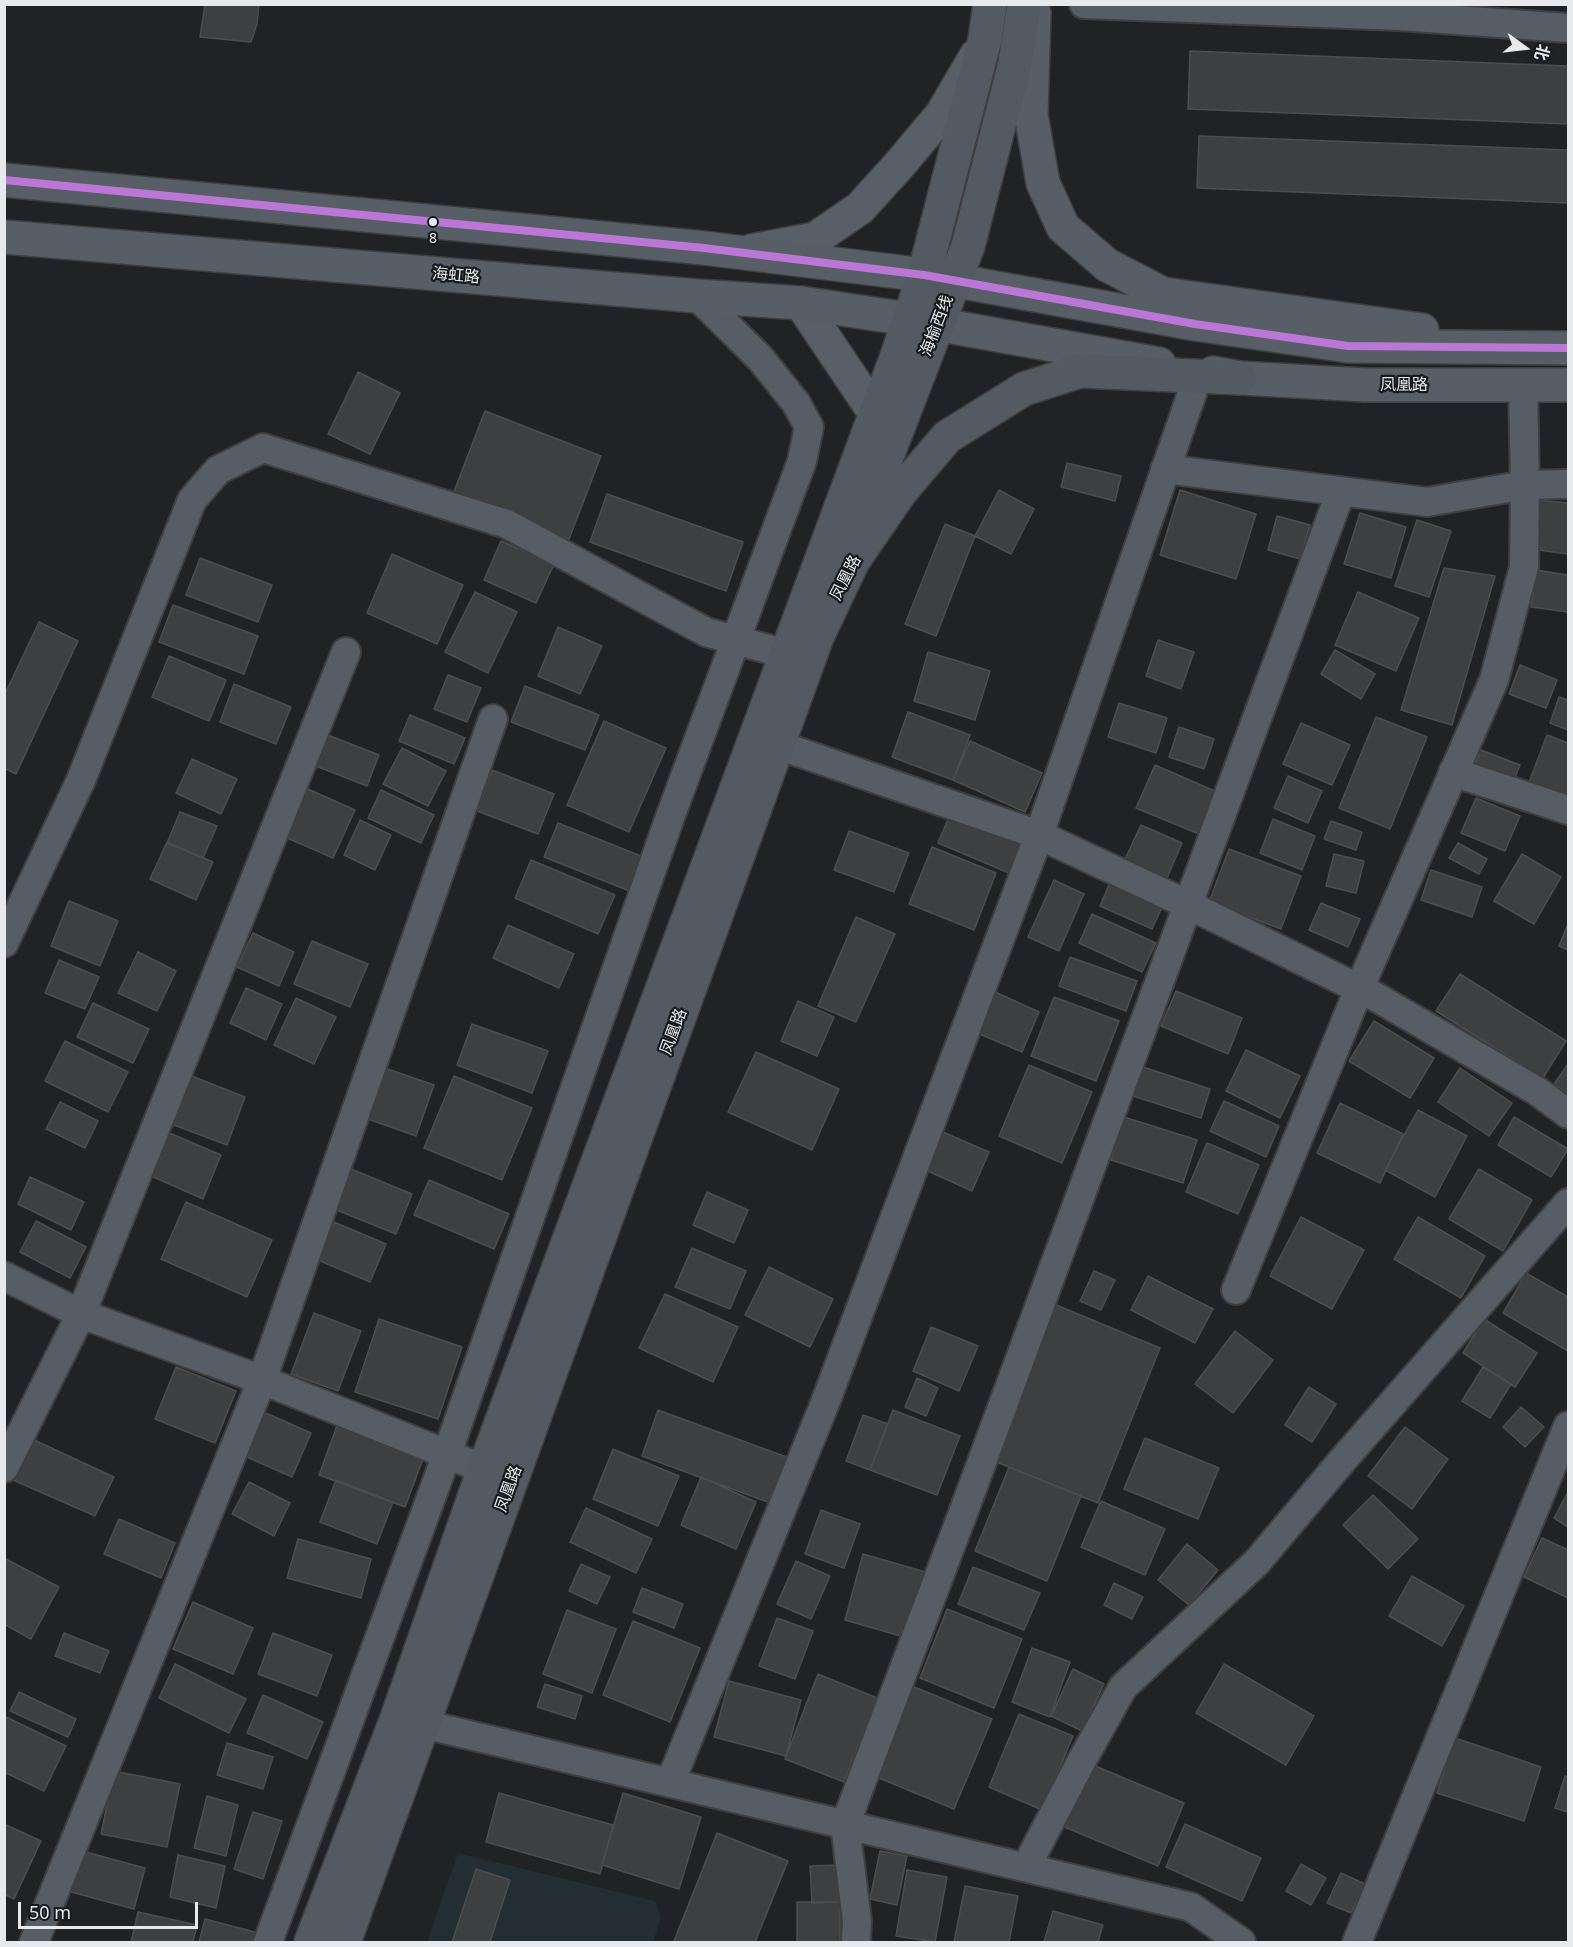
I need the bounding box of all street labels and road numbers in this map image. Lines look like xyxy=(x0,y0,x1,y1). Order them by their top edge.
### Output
street label: 海虹路 xyxy=(431,264,481,288)
street label: 海榆西线 xyxy=(917,293,957,359)
street label: 凤凰路 xyxy=(1380,375,1428,395)
street label: 凤凰路 xyxy=(827,552,865,604)
street label: 凤凰路 xyxy=(657,1006,691,1058)
street label: 凤凰路 xyxy=(492,1463,526,1515)

